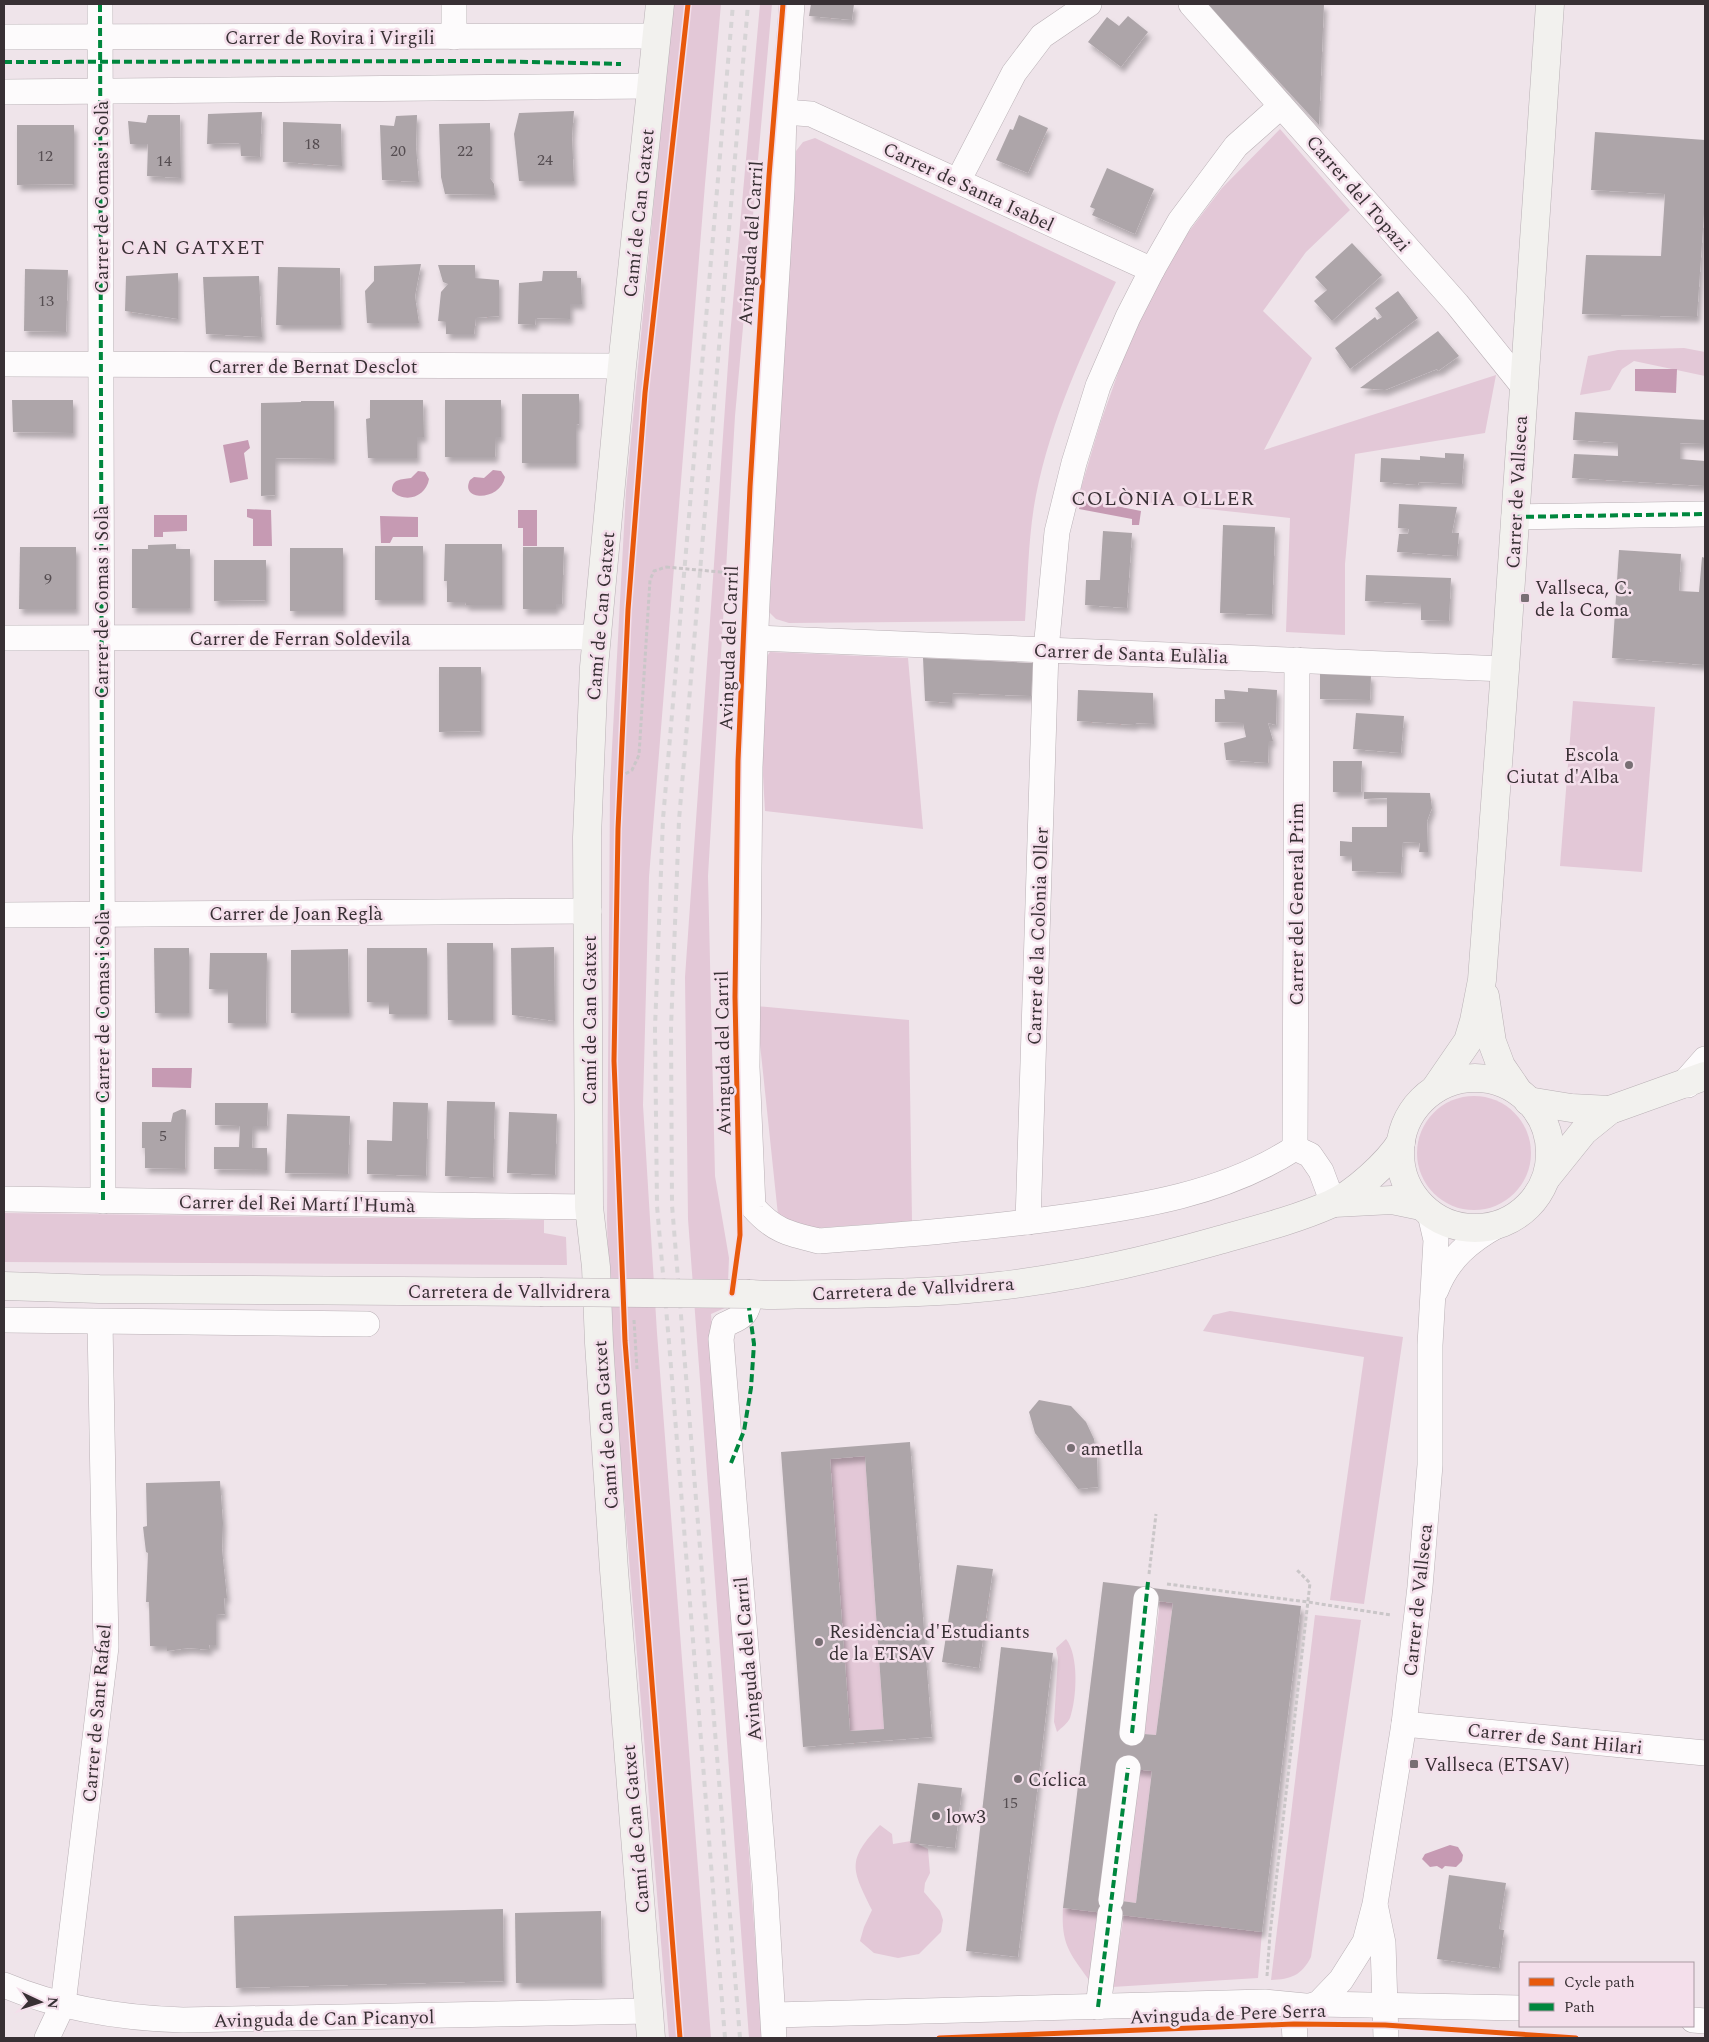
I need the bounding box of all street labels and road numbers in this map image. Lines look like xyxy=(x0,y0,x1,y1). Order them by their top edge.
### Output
street label: Carrer de Rovira i Virgili xyxy=(225,24,435,53)
street label: Carrer de Comas i Solà xyxy=(88,100,117,294)
street label: Camí de Can Gatxet xyxy=(616,127,663,299)
street label: Carrer del Topazi xyxy=(1299,129,1417,259)
street label: Carrer de Santa Isabel xyxy=(878,135,1059,240)
street label: Avinguda del Carril xyxy=(731,160,772,326)
street label: Carrer de Bernat Desclot xyxy=(208,353,418,382)
street label: Carrer de Vallseca xyxy=(1499,414,1536,569)
street label: Carrer de Comas i Solà xyxy=(88,505,117,699)
street label: Camí de Can Gatxet xyxy=(580,530,623,702)
street label: Avinguda del Carril xyxy=(712,565,747,731)
street label: Carrer de Ferran Soldevila xyxy=(190,625,411,654)
street label: Carrer de Santa Eulàlia xyxy=(1033,637,1229,672)
street label: Carrer del General Prim xyxy=(1283,803,1312,1005)
street label: Carrer de la Colònia Oller xyxy=(1020,826,1057,1045)
street label: Carrer de Joan Reglà xyxy=(209,900,383,929)
street label: Carrer de Comas i Solà xyxy=(89,910,118,1104)
street label: Camí de Can Gatxet xyxy=(576,935,605,1105)
street label: Avinguda del Carril xyxy=(708,970,739,1136)
street label: Carrer del Rei Martí l'Humà xyxy=(178,1188,416,1221)
street label: Carretera de Vallvidrera xyxy=(811,1270,1016,1309)
street label: Carretera de Vallvidrera xyxy=(408,1278,611,1307)
street label: Camí de Can Gatxet xyxy=(586,1339,627,1510)
street label: Carrer de Vallseca xyxy=(1396,1522,1441,1678)
street label: Avinguda del Carril xyxy=(727,1575,770,1742)
street label: Carrer de Sant Rafael xyxy=(75,1623,120,1804)
street label: Carrer de Sant Hilari xyxy=(1466,1716,1644,1763)
street label: Camí de Can Gatxet xyxy=(615,1743,658,1914)
street label: Avinguda de Pere Serra xyxy=(1129,1997,1327,2032)
street label: Avinguda de Can Picanyol xyxy=(213,2003,435,2036)

